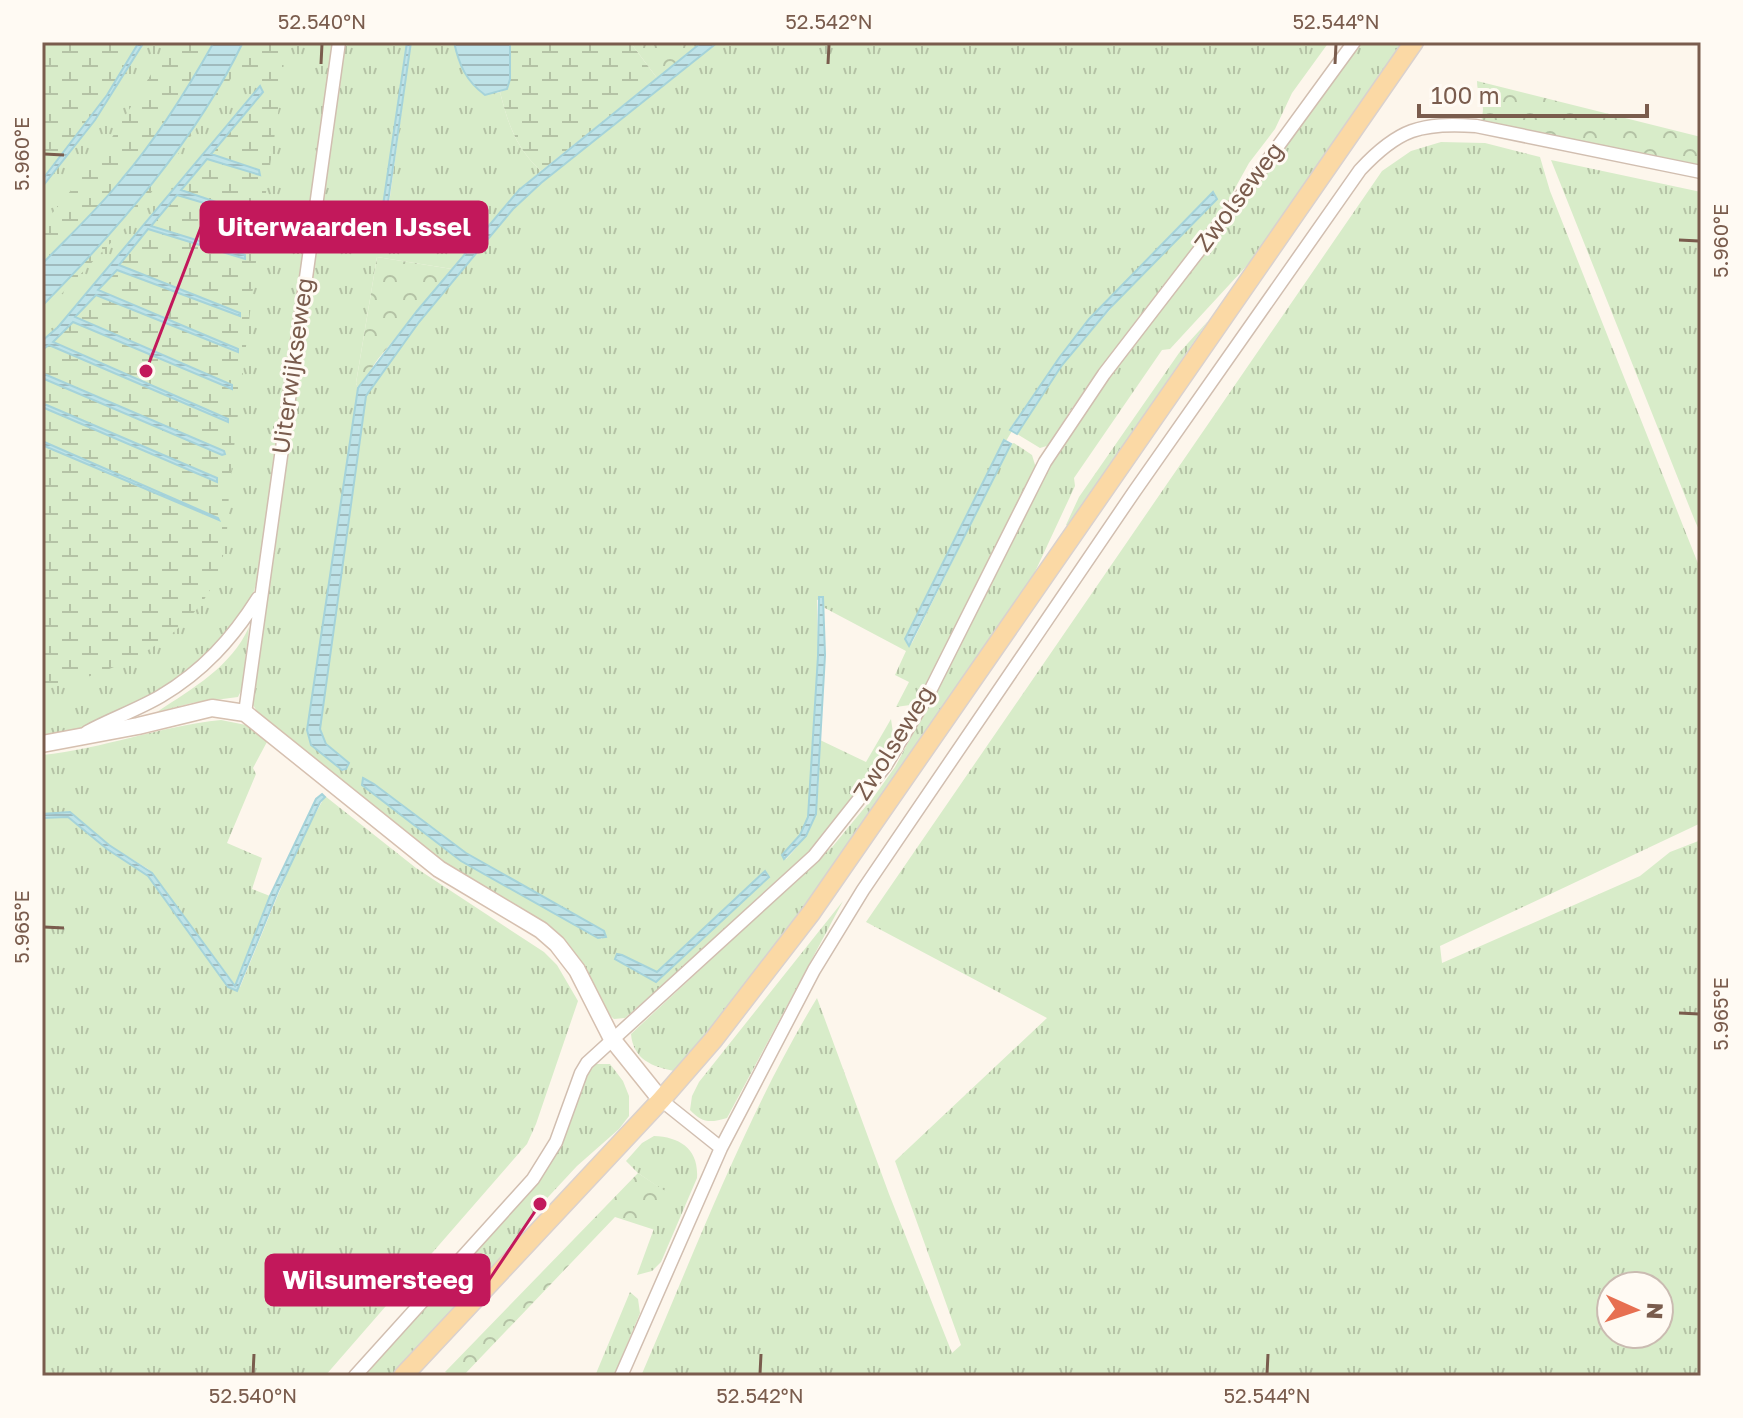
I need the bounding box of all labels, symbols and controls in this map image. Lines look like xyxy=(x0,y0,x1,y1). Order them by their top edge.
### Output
text: 52.540°N xyxy=(278,9,366,33)
text: 52.542°N xyxy=(785,9,873,33)
text: 52.544°N xyxy=(1292,9,1380,33)
scale bar xyxy=(1419,68,1647,118)
text: 100 m xyxy=(1431,80,1500,109)
text: 5.960°E xyxy=(9,117,33,191)
street label: Zwolseweg xyxy=(1187,136,1288,257)
callout: Uiterwaarden IJssel xyxy=(201,202,487,252)
text: 5.960°E xyxy=(1708,204,1732,278)
text: Uiterwaarden IJssel xyxy=(217,211,471,242)
street label: Uiterwijkseweg xyxy=(265,276,318,456)
street label: Zwolseweg xyxy=(846,680,939,805)
text: 5.965°E xyxy=(9,890,33,964)
text: 5.965°E xyxy=(1708,977,1732,1051)
callout: Wilsumersteeg xyxy=(266,1255,489,1305)
text: Wilsumersteeg xyxy=(282,1264,474,1295)
north arrow xyxy=(1595,1270,1675,1350)
text: N xyxy=(1642,1302,1669,1320)
text: 52.540°N xyxy=(209,1383,297,1407)
text: 52.542°N xyxy=(716,1383,804,1407)
text: 52.544°N xyxy=(1223,1383,1311,1407)

